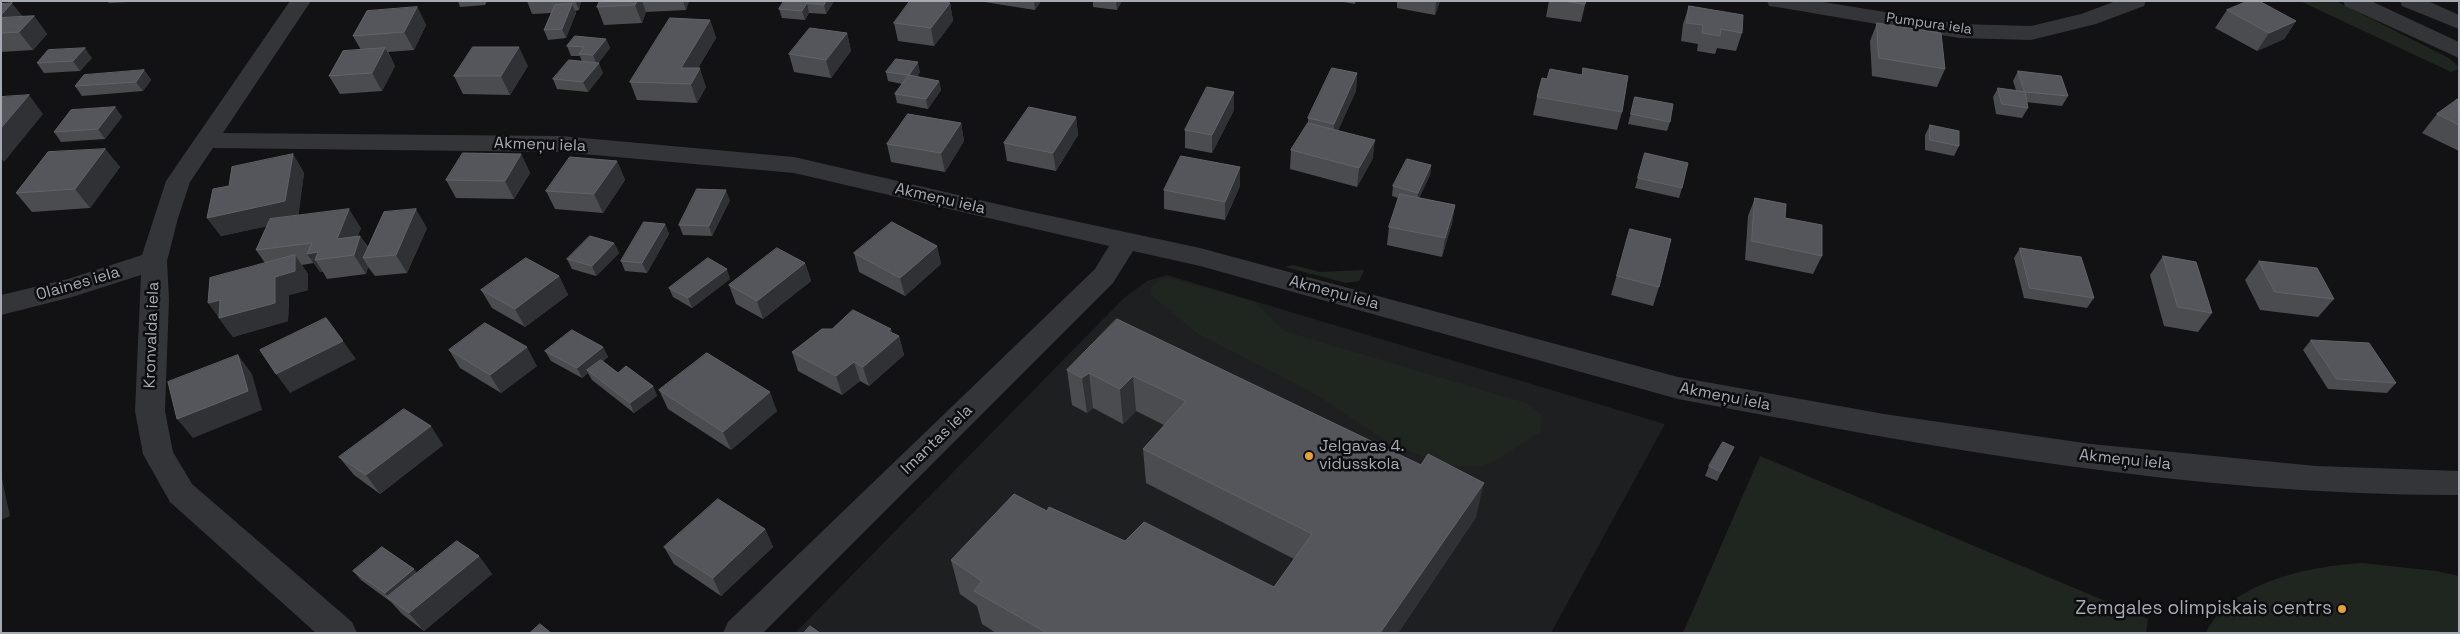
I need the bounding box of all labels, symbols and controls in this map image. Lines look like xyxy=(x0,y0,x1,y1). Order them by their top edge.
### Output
street label: Pumpura iela xyxy=(1885,10,1973,38)
street label: Akmeņu iela xyxy=(494,134,586,156)
street label: Akmeņu iela xyxy=(893,179,987,219)
street label: Olaines iela xyxy=(34,263,122,305)
street label: Akmeņu iela xyxy=(1287,272,1381,314)
street label: Kronvalda iela xyxy=(141,281,163,389)
street label: Akmeņu iela xyxy=(1678,379,1772,415)
street label: Imantas iela xyxy=(897,401,977,479)
place label: Jelgavas 4. vidusskola xyxy=(1319,437,1405,475)
street label: Akmeņu iela xyxy=(2078,446,2172,474)
marker: Jelgavas 4. vidusskola xyxy=(1303,450,1315,462)
place label: Zemgales olimpiskais centrs xyxy=(2075,598,2332,620)
marker: Zemgales olimpiskais centrs xyxy=(2336,603,2348,615)

